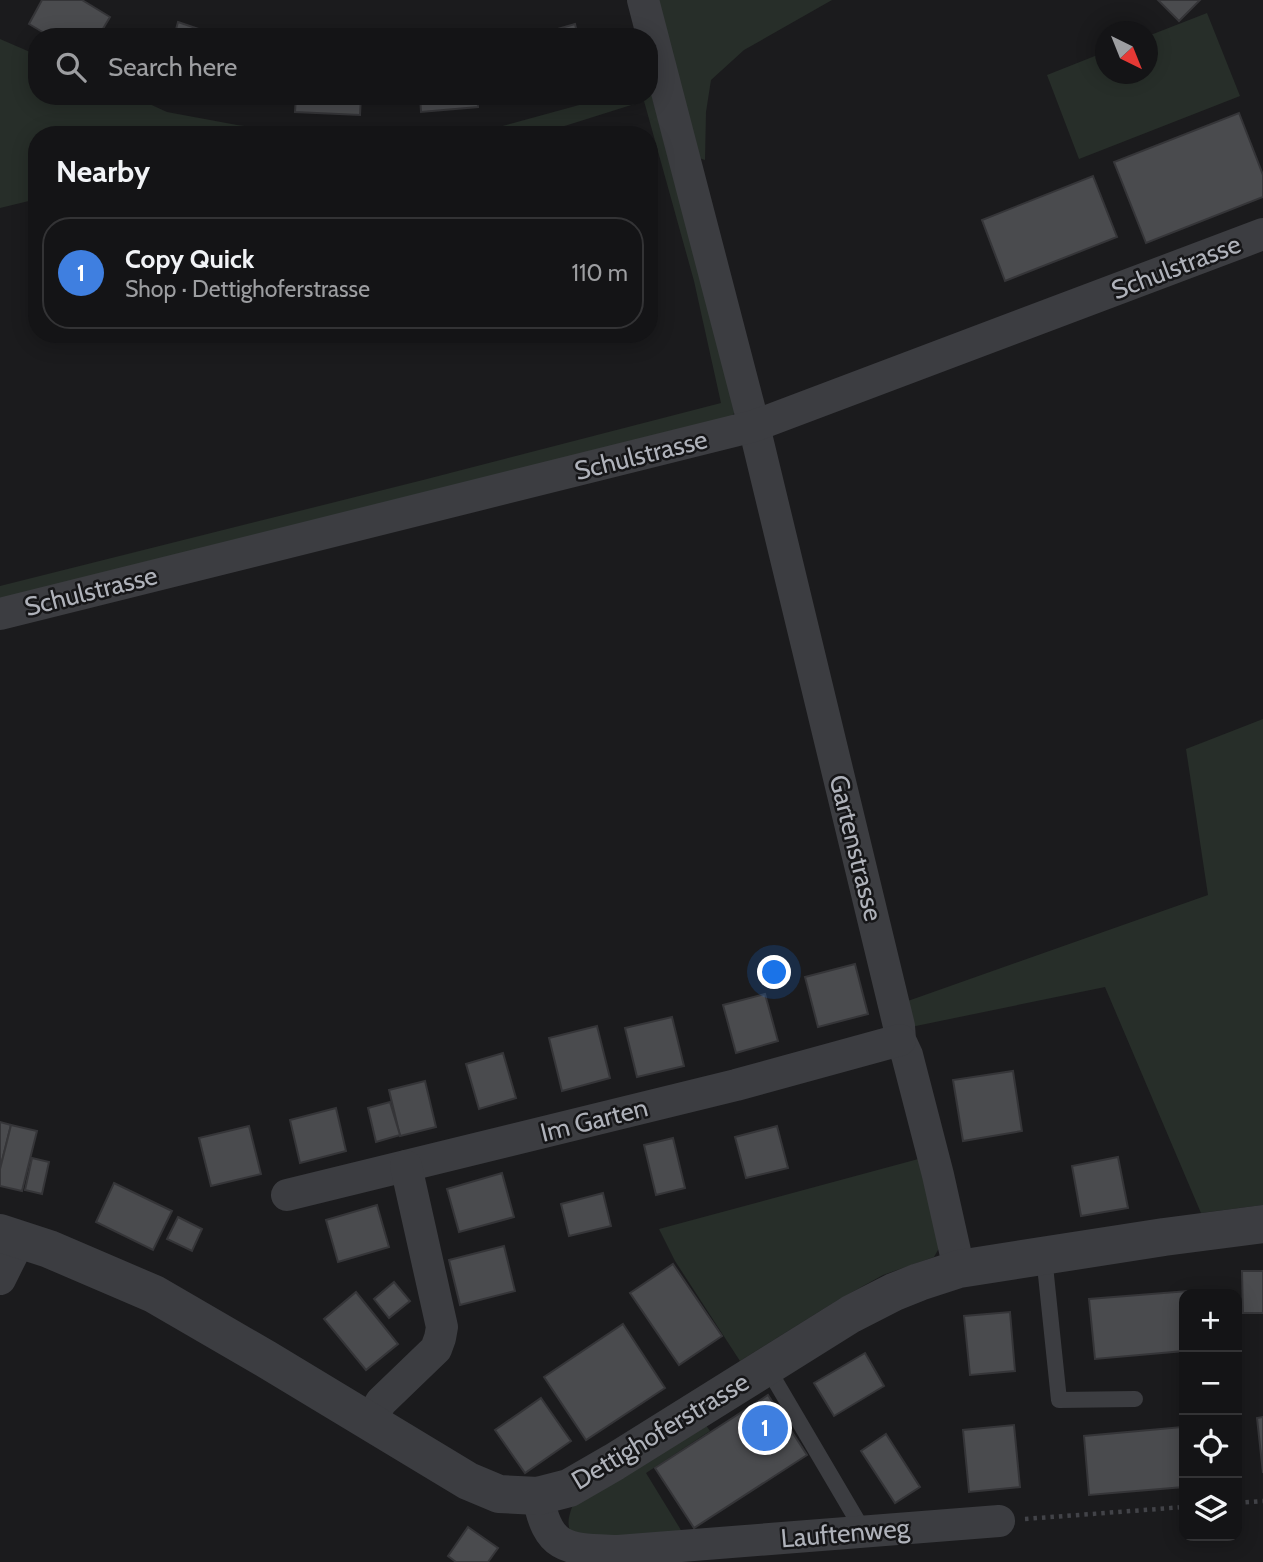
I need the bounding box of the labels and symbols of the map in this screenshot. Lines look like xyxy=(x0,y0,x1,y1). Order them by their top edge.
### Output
north arrow xyxy=(1095,21,1158,84)
street label: Schulstrasse xyxy=(1107,228,1245,306)
street label: Schulstrasse xyxy=(571,423,711,487)
street label: Schulstrasse xyxy=(21,559,161,623)
street label: Gartenstrasse xyxy=(822,772,890,924)
your location xyxy=(757,955,791,989)
street label: Im Garten xyxy=(537,1091,651,1149)
street label: Dettighoferstrasse xyxy=(566,1366,754,1496)
pin: 1 xyxy=(742,1402,788,1454)
street label: Lauftenweg xyxy=(779,1511,912,1555)

